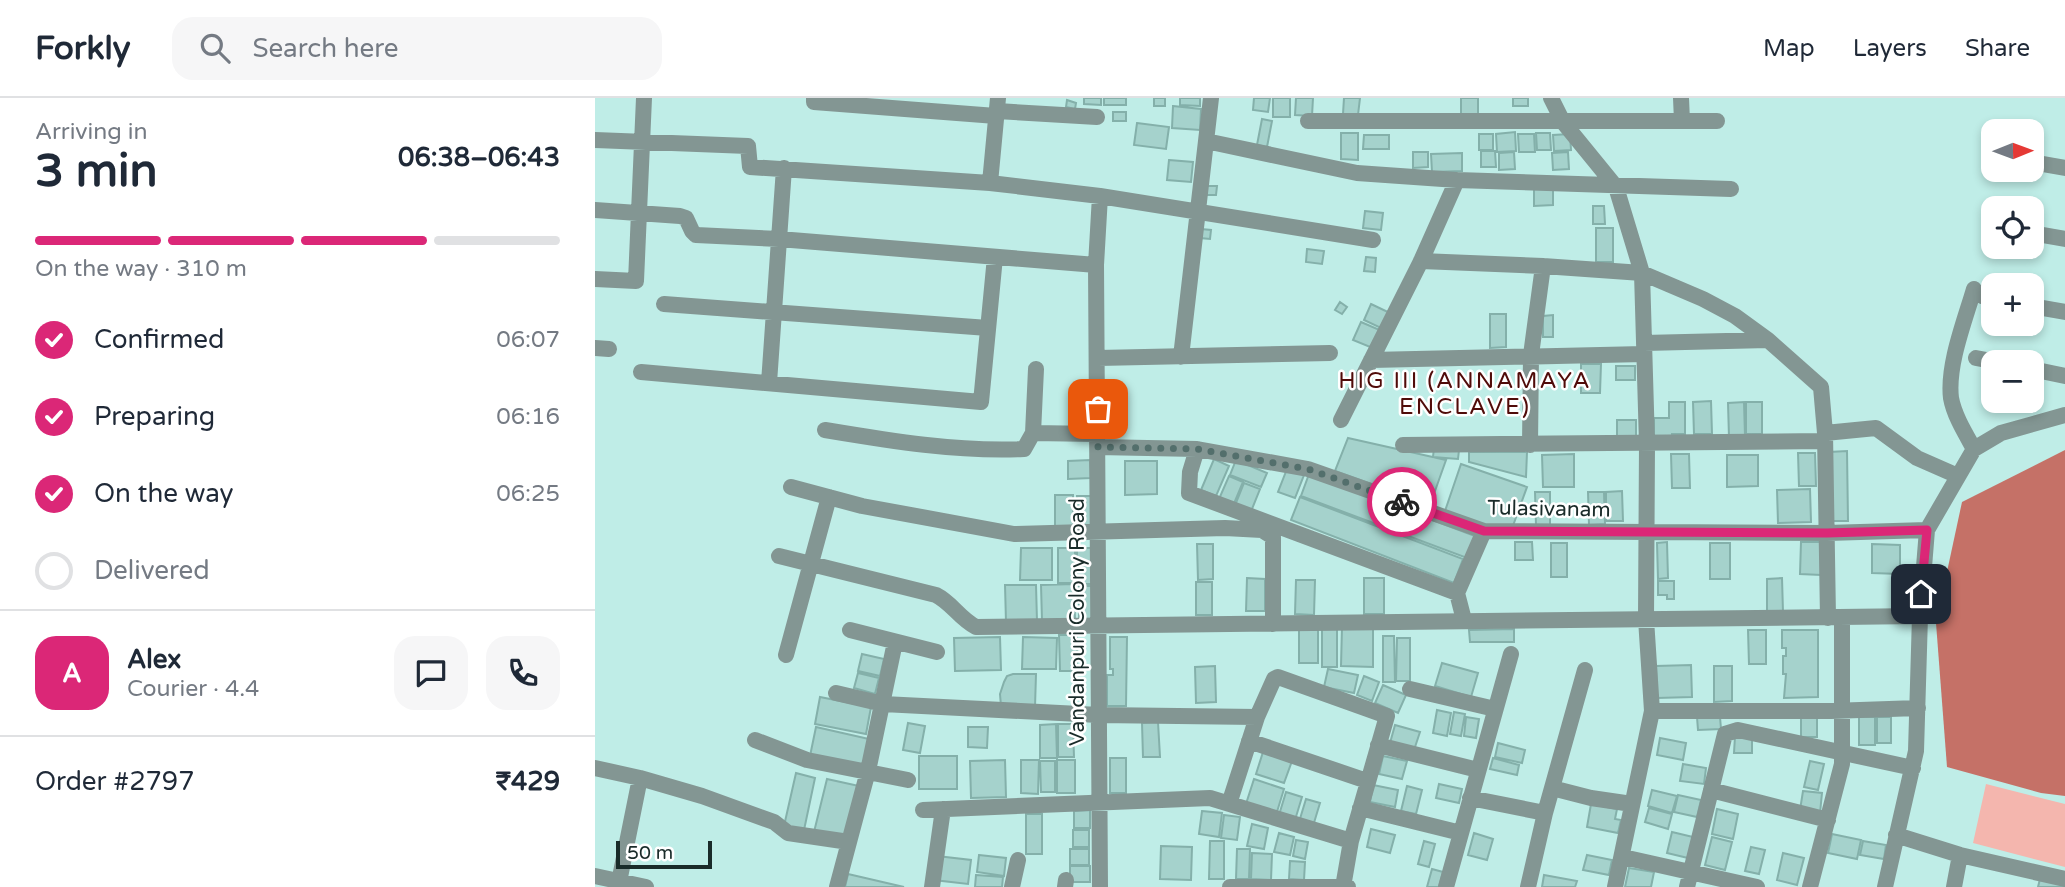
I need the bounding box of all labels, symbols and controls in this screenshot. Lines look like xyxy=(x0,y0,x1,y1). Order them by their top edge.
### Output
search box xyxy=(172,17,662,80)
text: Forkly xyxy=(35,29,130,68)
icon: search xyxy=(196,29,234,67)
text: Search here xyxy=(252,33,399,64)
text: Map xyxy=(1763,34,1815,63)
text: Layers xyxy=(1853,34,1927,63)
text: Share xyxy=(1965,34,2030,63)
text: Arriving in xyxy=(35,118,148,146)
north arrow xyxy=(1981,119,2044,182)
map controls xyxy=(1981,119,2044,413)
text: 06:38–06:43 xyxy=(398,142,560,173)
text: 3 min xyxy=(35,144,158,199)
button: locate xyxy=(1981,196,2044,259)
text: On the way · 310 m xyxy=(35,255,247,283)
button: + xyxy=(1981,273,2044,336)
icon: check xyxy=(35,321,73,359)
text: Confirmed xyxy=(94,324,224,355)
text: 06:07 xyxy=(496,326,560,354)
button: − xyxy=(1981,350,2044,413)
district label: HIG III (ANNAMAYA ENCLAVE) xyxy=(1338,367,1592,421)
pin xyxy=(1068,379,1128,439)
icon: bag xyxy=(1079,390,1117,428)
icon: check xyxy=(35,398,73,436)
text: Preparing xyxy=(94,401,215,432)
text: 06:16 xyxy=(496,403,560,431)
courier xyxy=(1367,467,1437,537)
icon: check xyxy=(35,475,73,513)
text: On the way xyxy=(94,478,234,509)
text: 06:25 xyxy=(496,480,560,508)
icon: bike xyxy=(1383,483,1421,521)
street label: Tulasivanam xyxy=(1487,495,1611,523)
street label: Vandanpuri Colony Road xyxy=(1065,498,1090,746)
text: Delivered xyxy=(94,555,210,586)
pin xyxy=(1891,564,1951,624)
icon: home xyxy=(1902,575,1940,613)
button: chat xyxy=(394,636,468,710)
button: phone xyxy=(486,636,560,710)
text: Alex xyxy=(127,644,181,675)
text: A xyxy=(62,658,82,689)
text: Courier · 4.4 xyxy=(127,675,259,703)
text: Order #2797 xyxy=(35,766,195,797)
text: ₹429 xyxy=(496,766,560,797)
scale bar xyxy=(616,838,712,870)
text: 50 m xyxy=(627,842,673,864)

